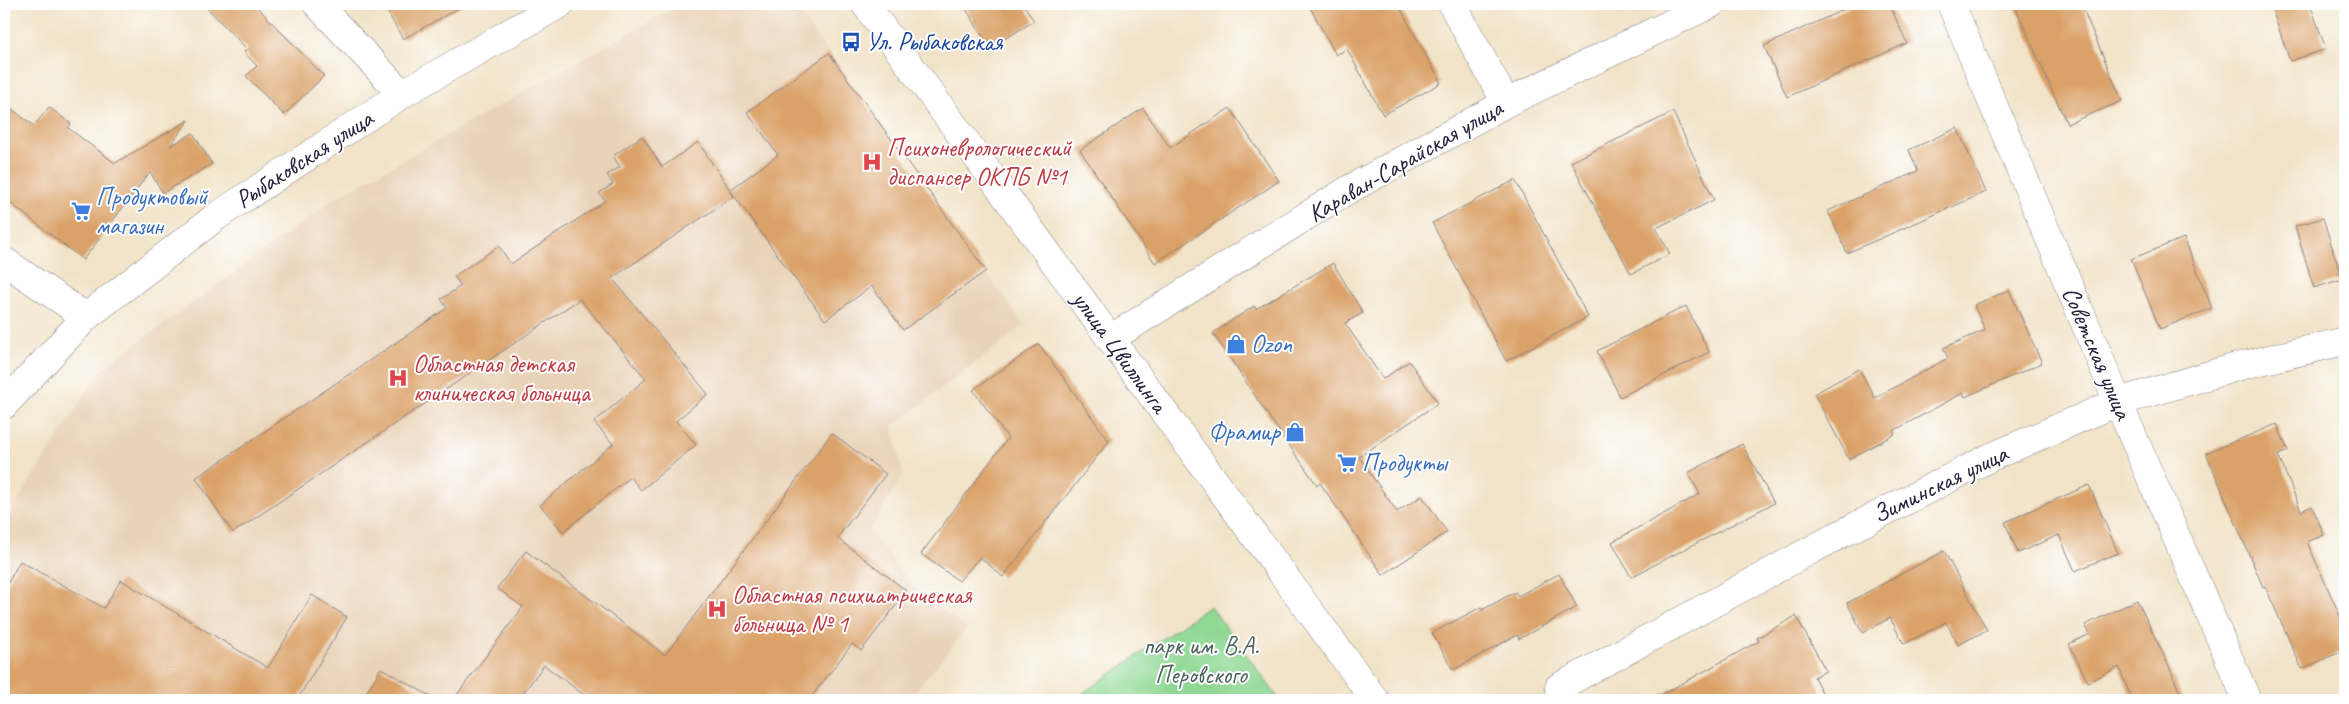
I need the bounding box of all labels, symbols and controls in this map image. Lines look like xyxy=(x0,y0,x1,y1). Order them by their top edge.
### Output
place label: Ул. Рыбаковская xyxy=(866,26,1004,58)
bus stop icon: Ул. Рыбаковская xyxy=(840,31,862,53)
street label: Караван-Сарайская улица xyxy=(1302,91,1510,230)
street label: Рыбаковская улица xyxy=(229,101,381,215)
place label: Психоневрологический диспансер ОКПБ №1 xyxy=(887,132,1073,193)
hospital icon: Психоневрологический диспансер ОКПБ №1 xyxy=(861,151,883,173)
place label: Продуктовый магазин xyxy=(96,181,209,242)
supermarket icon: Продуктовый магазин xyxy=(70,200,92,222)
street label: Советская улица xyxy=(2055,282,2140,426)
street label: улица Цвиллинга xyxy=(1064,283,1177,421)
place label: Ozon xyxy=(1251,328,1293,360)
shop icon: Ozon xyxy=(1225,333,1247,355)
place label: Областная детская клиническая больница xyxy=(413,348,592,409)
hospital icon: Областная детская клиническая больница xyxy=(387,367,409,389)
place label: Фрамир xyxy=(1208,416,1282,448)
shop icon: Фрамир xyxy=(1284,421,1306,443)
street label: Зиминская улица xyxy=(1867,437,2015,530)
place label: Продукты xyxy=(1362,447,1449,479)
supermarket icon: Продукты xyxy=(1336,452,1358,474)
place label: Областная психиатрическая больница № 1 xyxy=(732,579,973,640)
hospital icon: Областная психиатрическая больница № 1 xyxy=(706,598,728,620)
park label: парк им. В.А. Перовского xyxy=(1143,630,1259,691)

